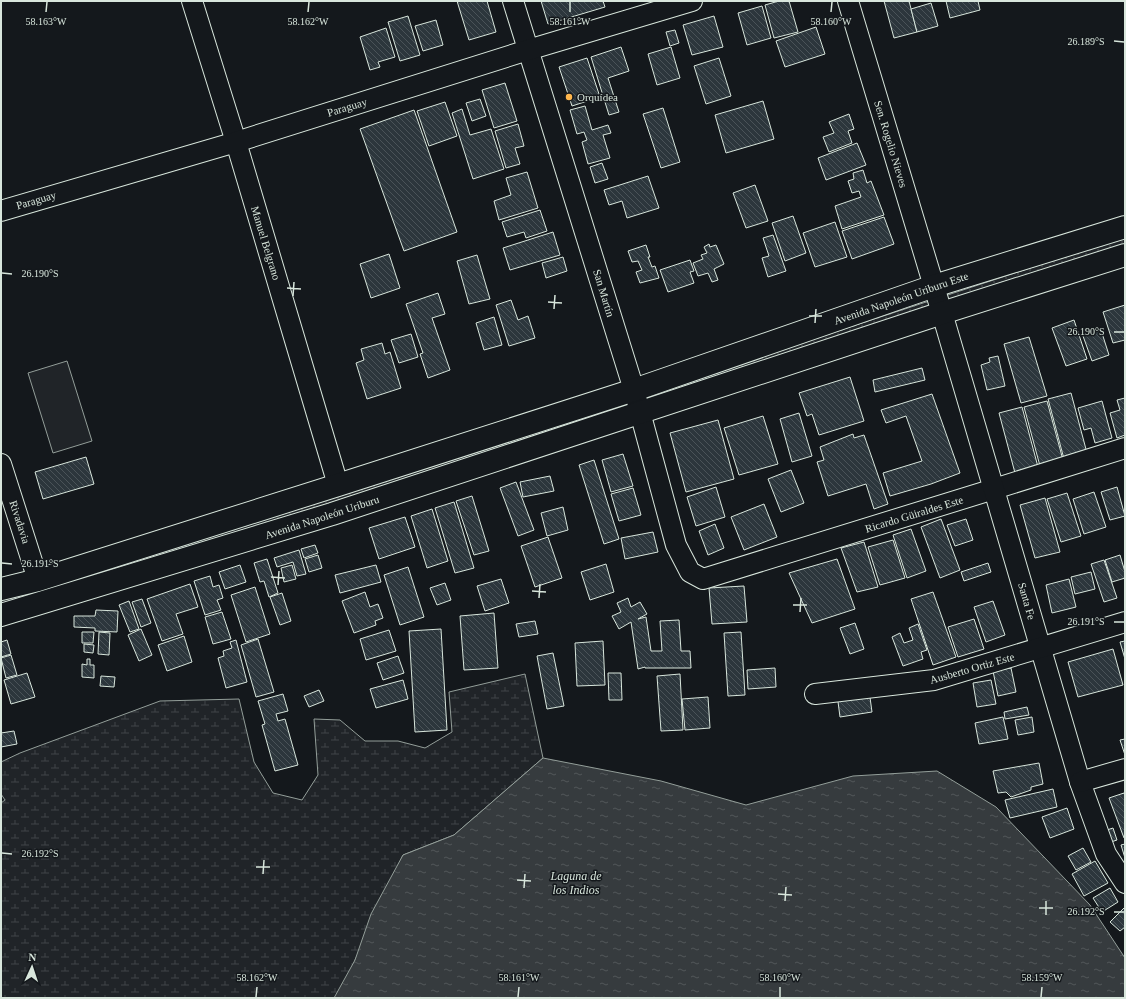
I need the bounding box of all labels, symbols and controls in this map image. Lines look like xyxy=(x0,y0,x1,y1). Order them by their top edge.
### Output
text: 58.163°W xyxy=(26,16,67,27)
text: 58.162°W xyxy=(288,16,329,27)
text: 58.161°W xyxy=(550,16,591,27)
text: 58.160°W xyxy=(811,16,852,27)
text: 26.189°S xyxy=(1067,36,1105,47)
place label: Orquídea xyxy=(577,91,618,103)
marker: Orquídea xyxy=(564,92,574,102)
street label: Paraguay xyxy=(326,95,369,119)
street label: Sen. Rogelio Nieves xyxy=(872,99,910,189)
street label: Paraguay xyxy=(15,188,58,211)
street label: Manuel Belgrano xyxy=(249,205,283,282)
text: 26.190°S xyxy=(21,268,59,279)
street label: San Martín xyxy=(591,268,617,319)
street label: Avenida Napoleón Uriburu Este xyxy=(832,269,970,327)
text: 26.190°S xyxy=(1067,326,1105,337)
street label: Avenida Napoleón Uriburu xyxy=(263,493,381,541)
street label: Ricardo Güiraldes Este xyxy=(863,493,965,535)
street label: Rivadavia xyxy=(7,499,33,545)
text: 26.191°S xyxy=(21,558,59,569)
street label: Santa Fe xyxy=(1016,581,1038,621)
text: 26.191°S xyxy=(1067,616,1105,627)
street label: Ausberto Ortiz Este xyxy=(928,650,1016,686)
text: 26.192°S xyxy=(21,848,59,859)
water label: Laguna de los Indios xyxy=(550,869,602,897)
text: 26.192°S xyxy=(1067,906,1105,917)
north arrow xyxy=(12,947,52,987)
text: N xyxy=(28,951,37,963)
text: 58.162°W xyxy=(237,972,278,983)
text: 58.161°W xyxy=(499,972,540,983)
text: 58.160°W xyxy=(760,972,801,983)
text: 58.159°W xyxy=(1022,972,1063,983)

